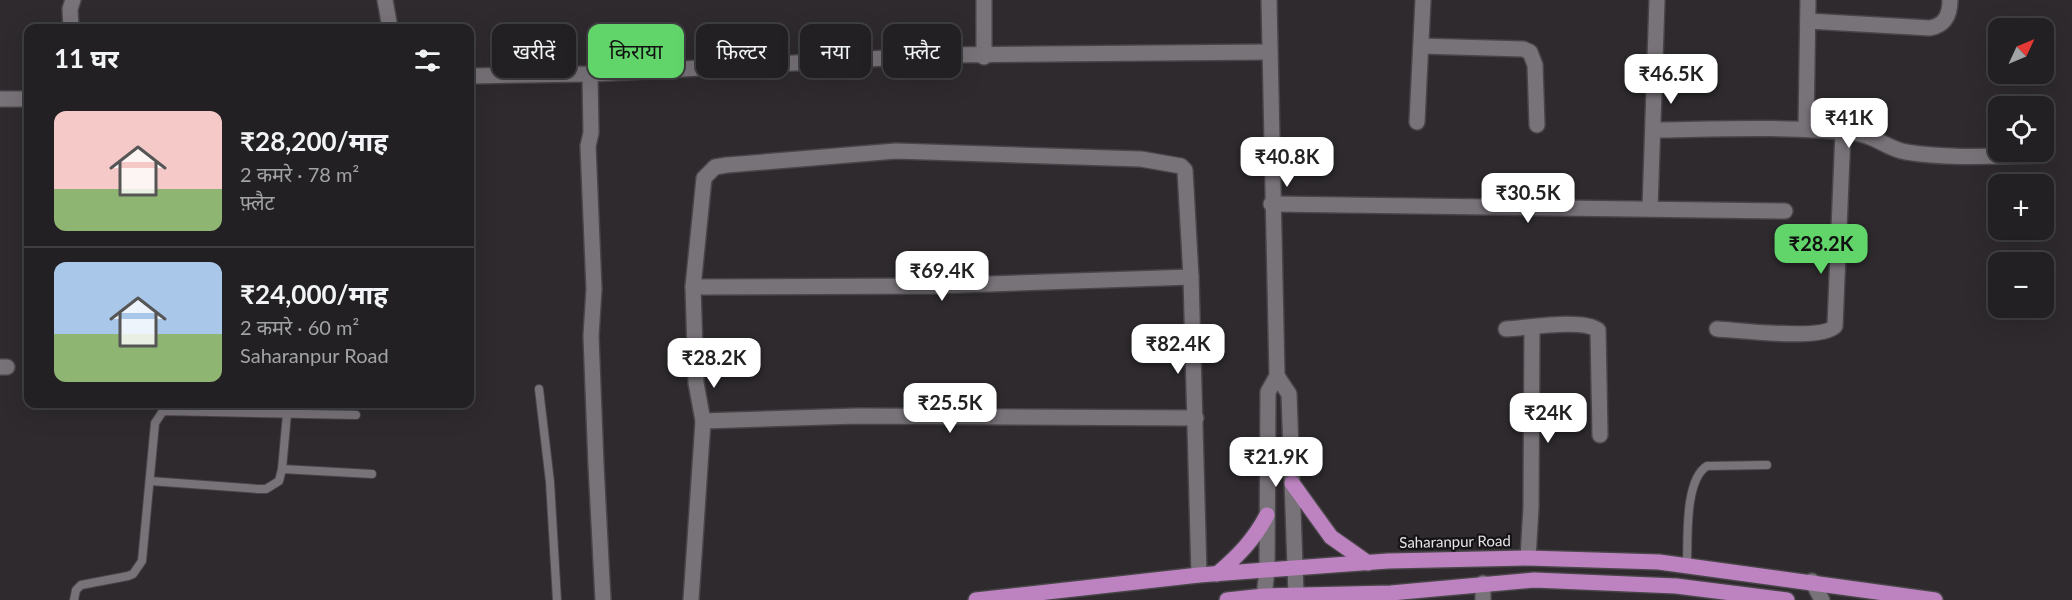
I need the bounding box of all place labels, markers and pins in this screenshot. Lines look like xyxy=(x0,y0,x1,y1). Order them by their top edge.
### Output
pin: ₹46.5K xyxy=(1622,54,1720,105)
pin: ₹41K xyxy=(1813,98,1885,149)
pin: ₹40.8K xyxy=(1238,137,1336,188)
pin: ₹30.5K xyxy=(1479,173,1577,224)
pin: ₹28.2K xyxy=(1772,224,1870,275)
pin: ₹69.4K xyxy=(893,251,991,302)
pin: ₹82.4K xyxy=(1129,324,1227,375)
pin: ₹28.2K xyxy=(665,338,763,389)
pin: ₹25.5K xyxy=(901,383,999,434)
pin: ₹24K xyxy=(1512,393,1584,444)
pin: ₹21.9K xyxy=(1227,437,1325,488)

